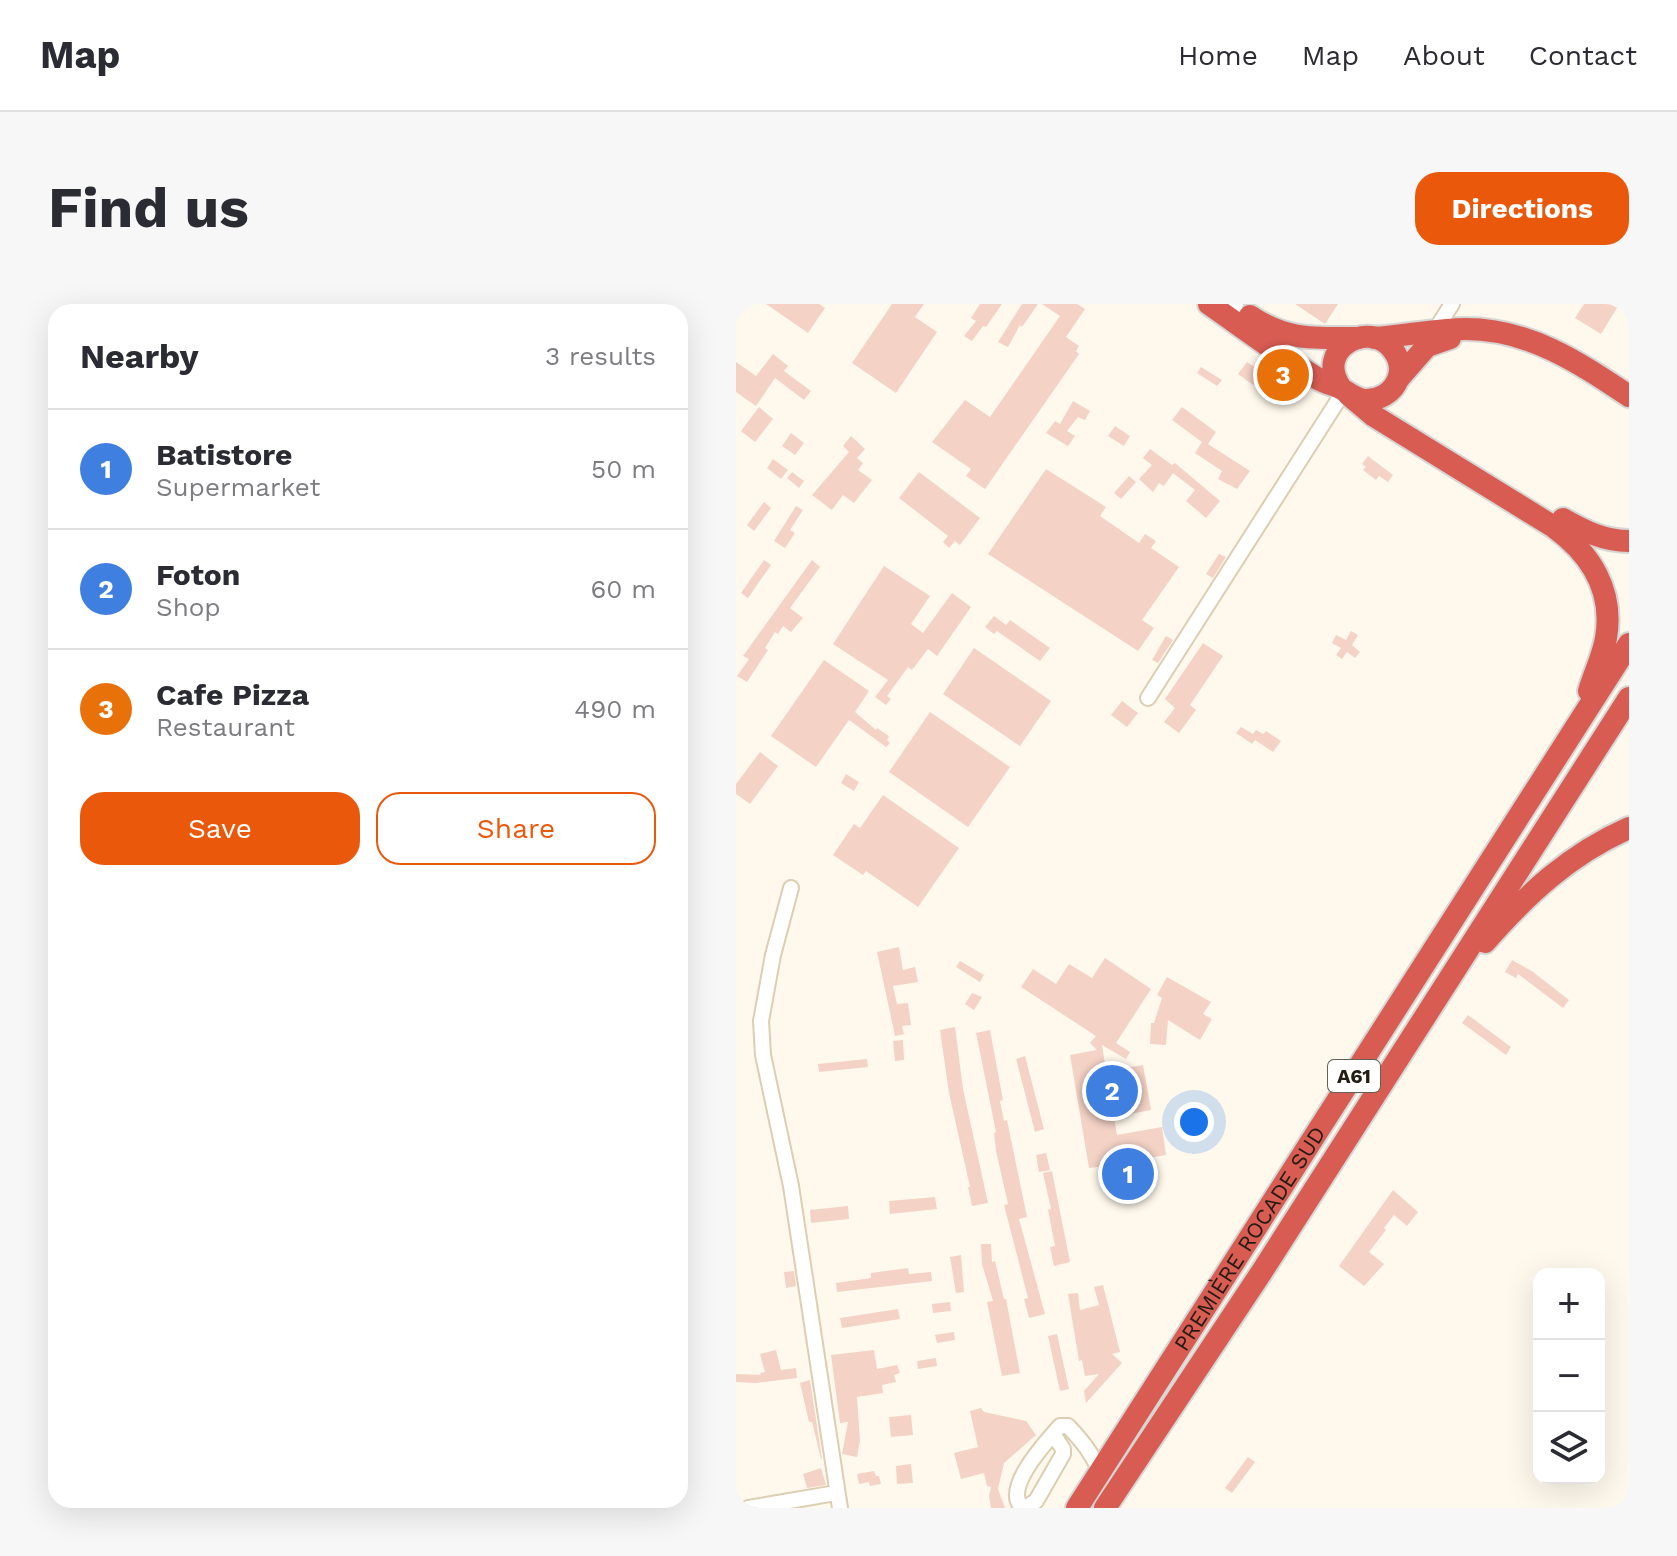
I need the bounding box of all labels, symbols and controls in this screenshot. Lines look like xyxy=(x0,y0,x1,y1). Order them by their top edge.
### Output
text: Map xyxy=(40,33,120,77)
text: Home xyxy=(1178,39,1258,72)
text: Map xyxy=(1302,39,1359,72)
text: About xyxy=(1403,39,1485,72)
text: Contact xyxy=(1529,39,1637,72)
button: Directions xyxy=(1415,172,1629,245)
text: Find us xyxy=(48,175,249,241)
text: Nearby xyxy=(80,336,199,376)
text: 3 results xyxy=(545,341,656,371)
pin: 3 xyxy=(1257,345,1309,405)
text: Batistore xyxy=(156,437,292,472)
text: 1 xyxy=(100,454,112,484)
text: 50 m xyxy=(591,454,656,484)
text: Supermarket xyxy=(156,472,320,502)
text: Foton xyxy=(156,557,240,592)
text: 2 xyxy=(98,574,114,604)
text: 60 m xyxy=(590,574,656,604)
text: Shop xyxy=(156,592,221,622)
text: Cafe Pizza xyxy=(156,677,309,712)
text: 3 xyxy=(98,694,114,724)
text: 490 m xyxy=(574,694,656,724)
text: Restaurant xyxy=(156,712,295,742)
button: Save xyxy=(80,792,360,865)
button: Share xyxy=(376,792,656,865)
road number: A61 xyxy=(1328,1060,1380,1092)
pin: 2 xyxy=(1086,1061,1138,1121)
your location xyxy=(1174,1102,1214,1142)
street label: PREMIÈRE ROCADE SUD xyxy=(1168,1122,1330,1355)
pin: 1 xyxy=(1102,1144,1154,1204)
map controls xyxy=(1533,1268,1605,1484)
button: + xyxy=(1533,1268,1605,1340)
button: − xyxy=(1533,1340,1605,1412)
button: layers xyxy=(1533,1412,1605,1484)

